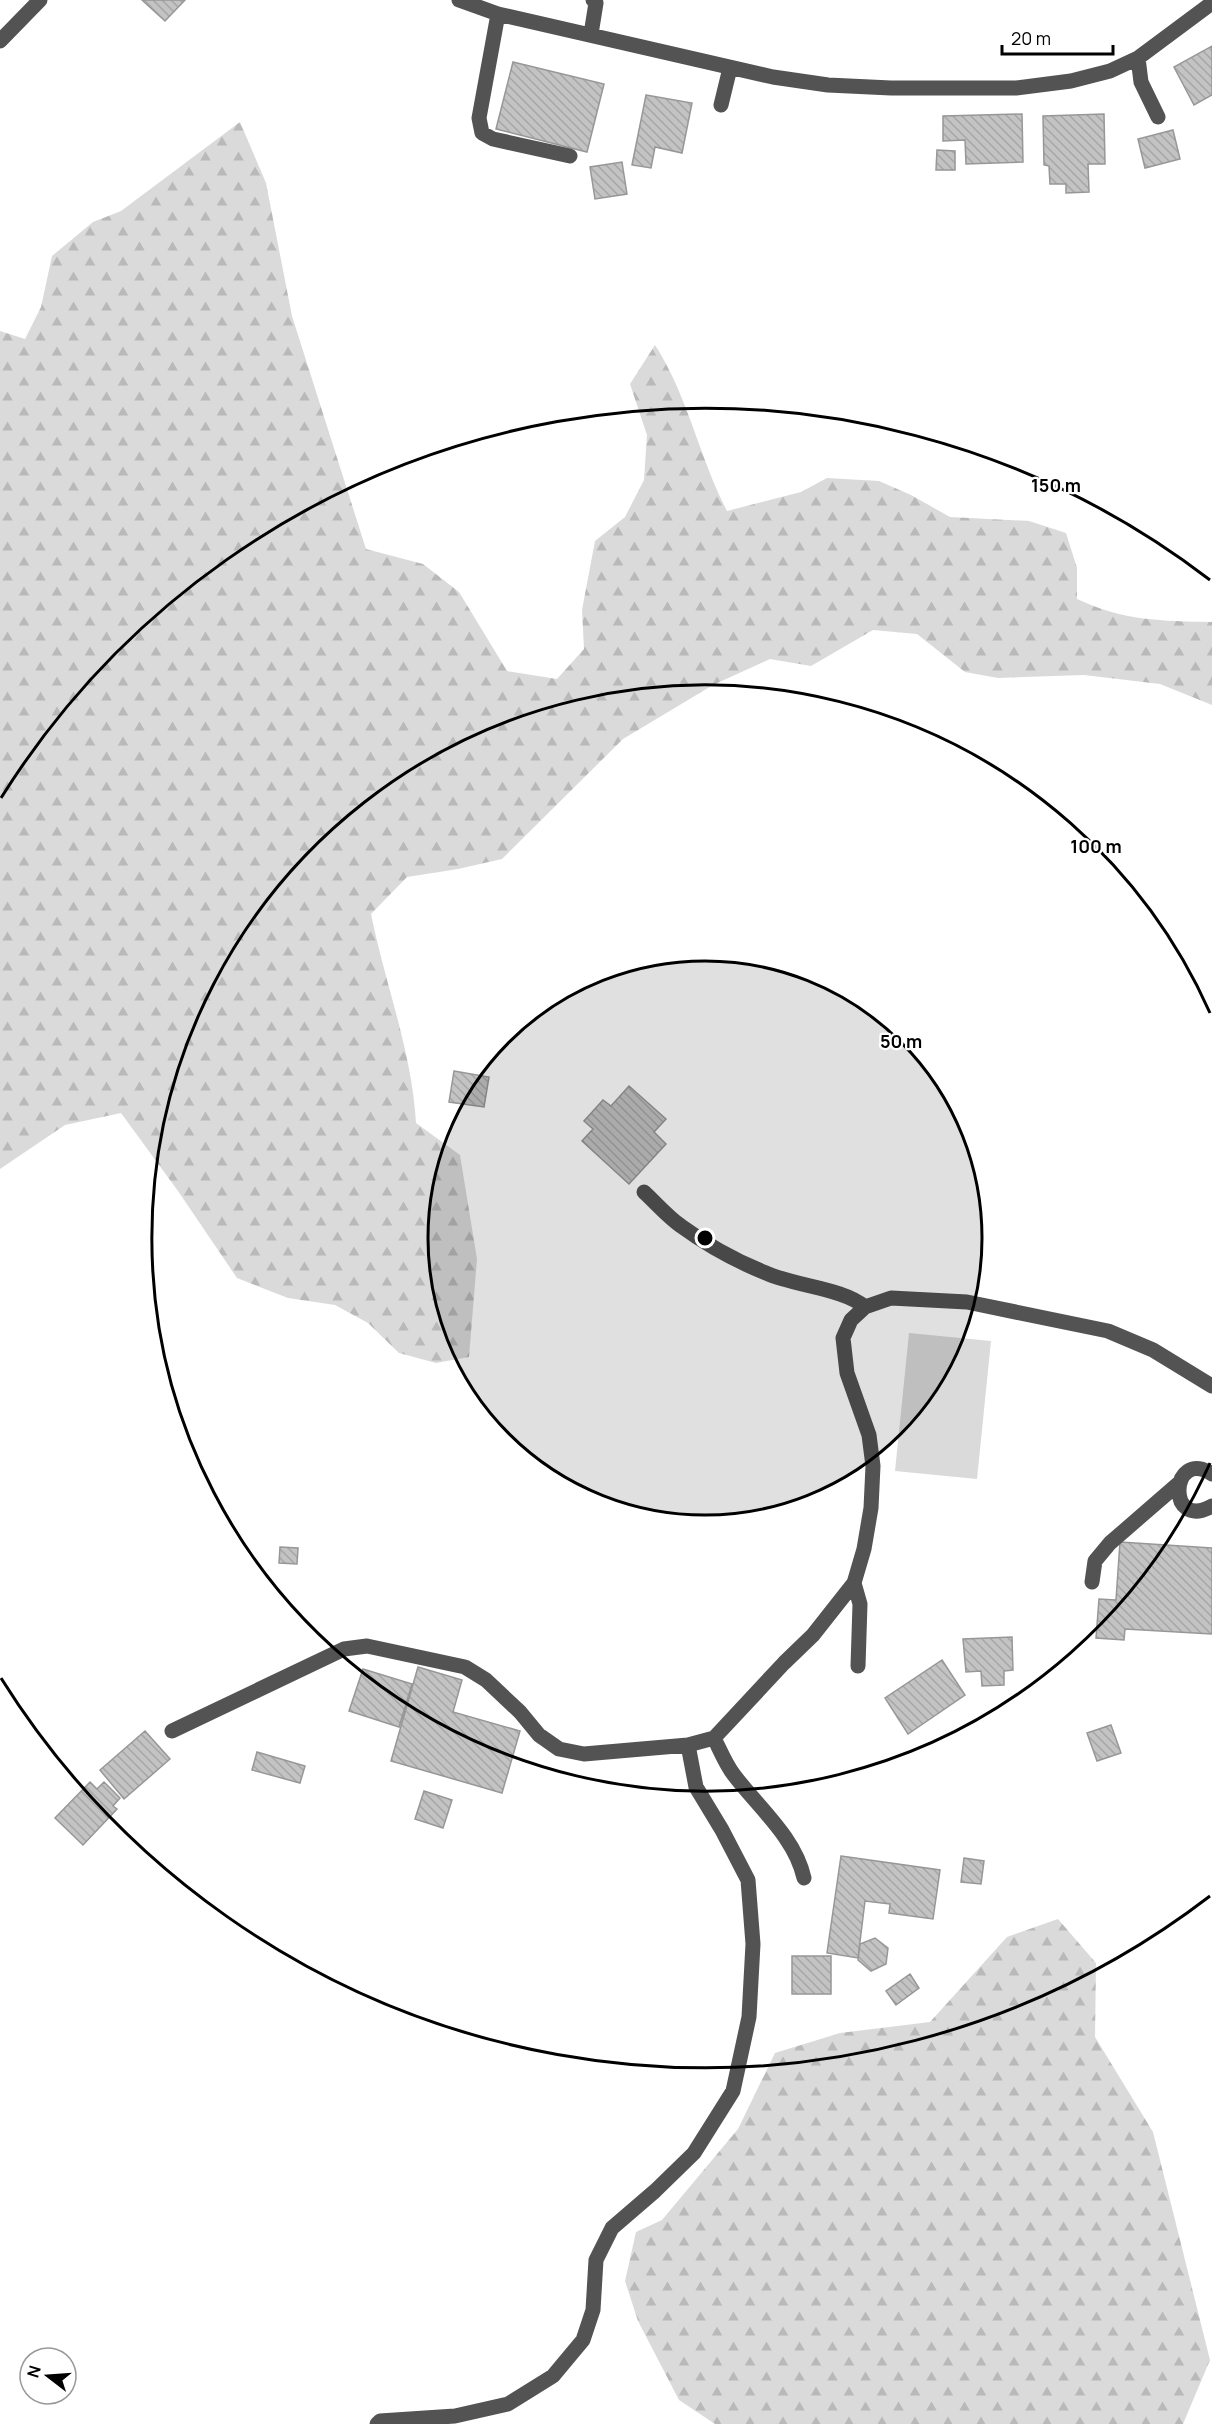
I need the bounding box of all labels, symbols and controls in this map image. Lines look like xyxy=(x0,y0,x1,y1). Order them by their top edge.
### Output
scale bar xyxy=(1002,18,1113,56)
text: 20 m xyxy=(1011,26,1051,50)
text: 150 m xyxy=(1031,473,1081,497)
text: 100 m xyxy=(1070,834,1122,858)
text: 50 m xyxy=(880,1029,922,1053)
centre of rings xyxy=(695,1228,715,1248)
north arrow xyxy=(18,2346,78,2406)
text: N xyxy=(21,2363,46,2380)

